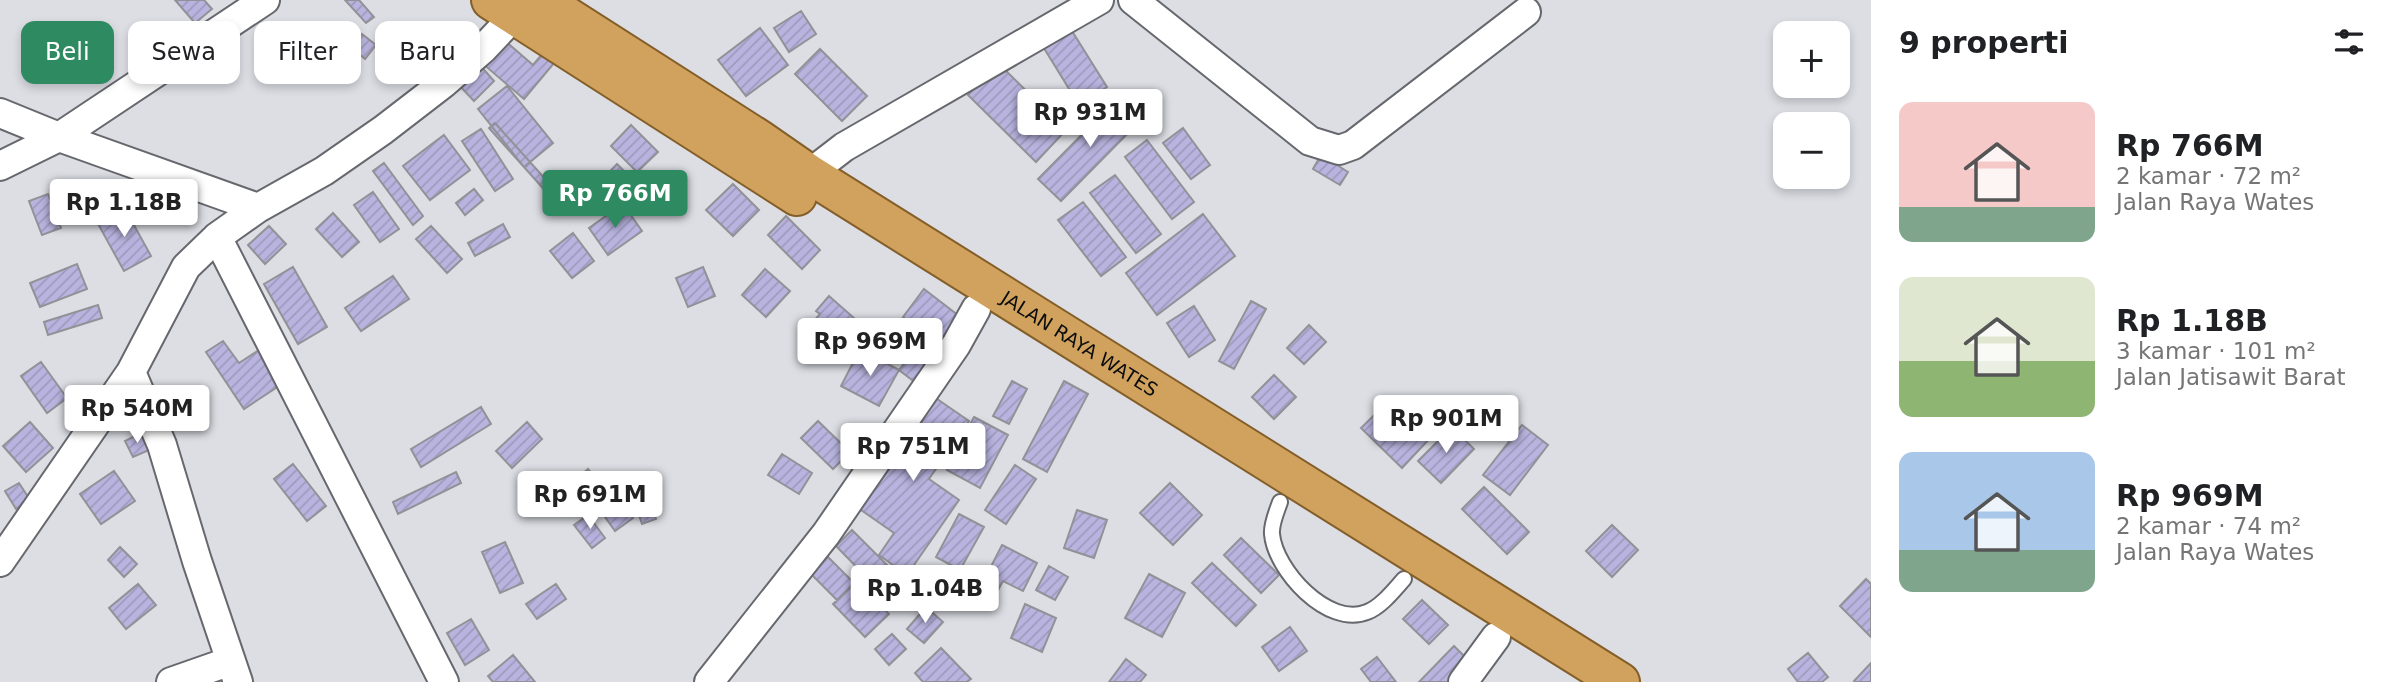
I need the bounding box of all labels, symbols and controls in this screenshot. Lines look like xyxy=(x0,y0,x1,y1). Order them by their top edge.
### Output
chip: Beli xyxy=(21,21,114,84)
chip: Sewa xyxy=(128,21,240,84)
chip: Filter xyxy=(254,21,361,84)
chip: Baru xyxy=(375,21,480,84)
map controls xyxy=(1773,21,1850,189)
button: + xyxy=(1773,21,1850,98)
icon: filters xyxy=(2330,23,2368,61)
text: 9 properti xyxy=(1899,25,2068,60)
pin: Rp 931M xyxy=(1025,90,1155,149)
text: Rp 931M xyxy=(1033,99,1147,125)
button: − xyxy=(1773,112,1850,189)
text: Rp 766M xyxy=(2116,128,2264,163)
icon: home xyxy=(1955,130,2039,214)
text: 2 kamar · 72 m² xyxy=(2116,163,2301,189)
pin: Rp 766M xyxy=(550,170,680,230)
pin: Rp 1.18B xyxy=(52,180,196,239)
text: Rp 766M xyxy=(558,180,672,206)
text: Rp 1.18B xyxy=(66,189,182,215)
text: Jalan Raya Wates xyxy=(2116,189,2314,215)
street label: JALAN RAYA WATES xyxy=(996,286,1162,401)
text: Rp 1.18B xyxy=(2116,303,2268,338)
icon: home xyxy=(1955,305,2039,389)
pin: Rp 969M xyxy=(805,318,935,378)
text: Rp 969M xyxy=(813,328,927,354)
text: 3 kamar · 101 m² xyxy=(2116,338,2316,364)
text: Jalan Jatisawit Barat xyxy=(2116,364,2346,390)
pin: Rp 540M xyxy=(72,386,202,445)
text: Rp 540M xyxy=(80,395,194,421)
pin: Rp 901M xyxy=(1381,396,1511,455)
text: Rp 901M xyxy=(1389,405,1503,431)
pin: Rp 751M xyxy=(848,424,978,483)
text: Rp 751M xyxy=(856,433,970,459)
pin: Rp 691M xyxy=(525,472,655,531)
text: Rp 969M xyxy=(2116,478,2264,513)
icon: home xyxy=(1955,480,2039,564)
text: Rp 691M xyxy=(533,481,647,507)
text: 2 kamar · 74 m² xyxy=(2116,513,2301,539)
text: Jalan Raya Wates xyxy=(2116,539,2314,565)
pin: Rp 1.04B xyxy=(853,566,997,625)
text: Rp 1.04B xyxy=(867,575,983,601)

